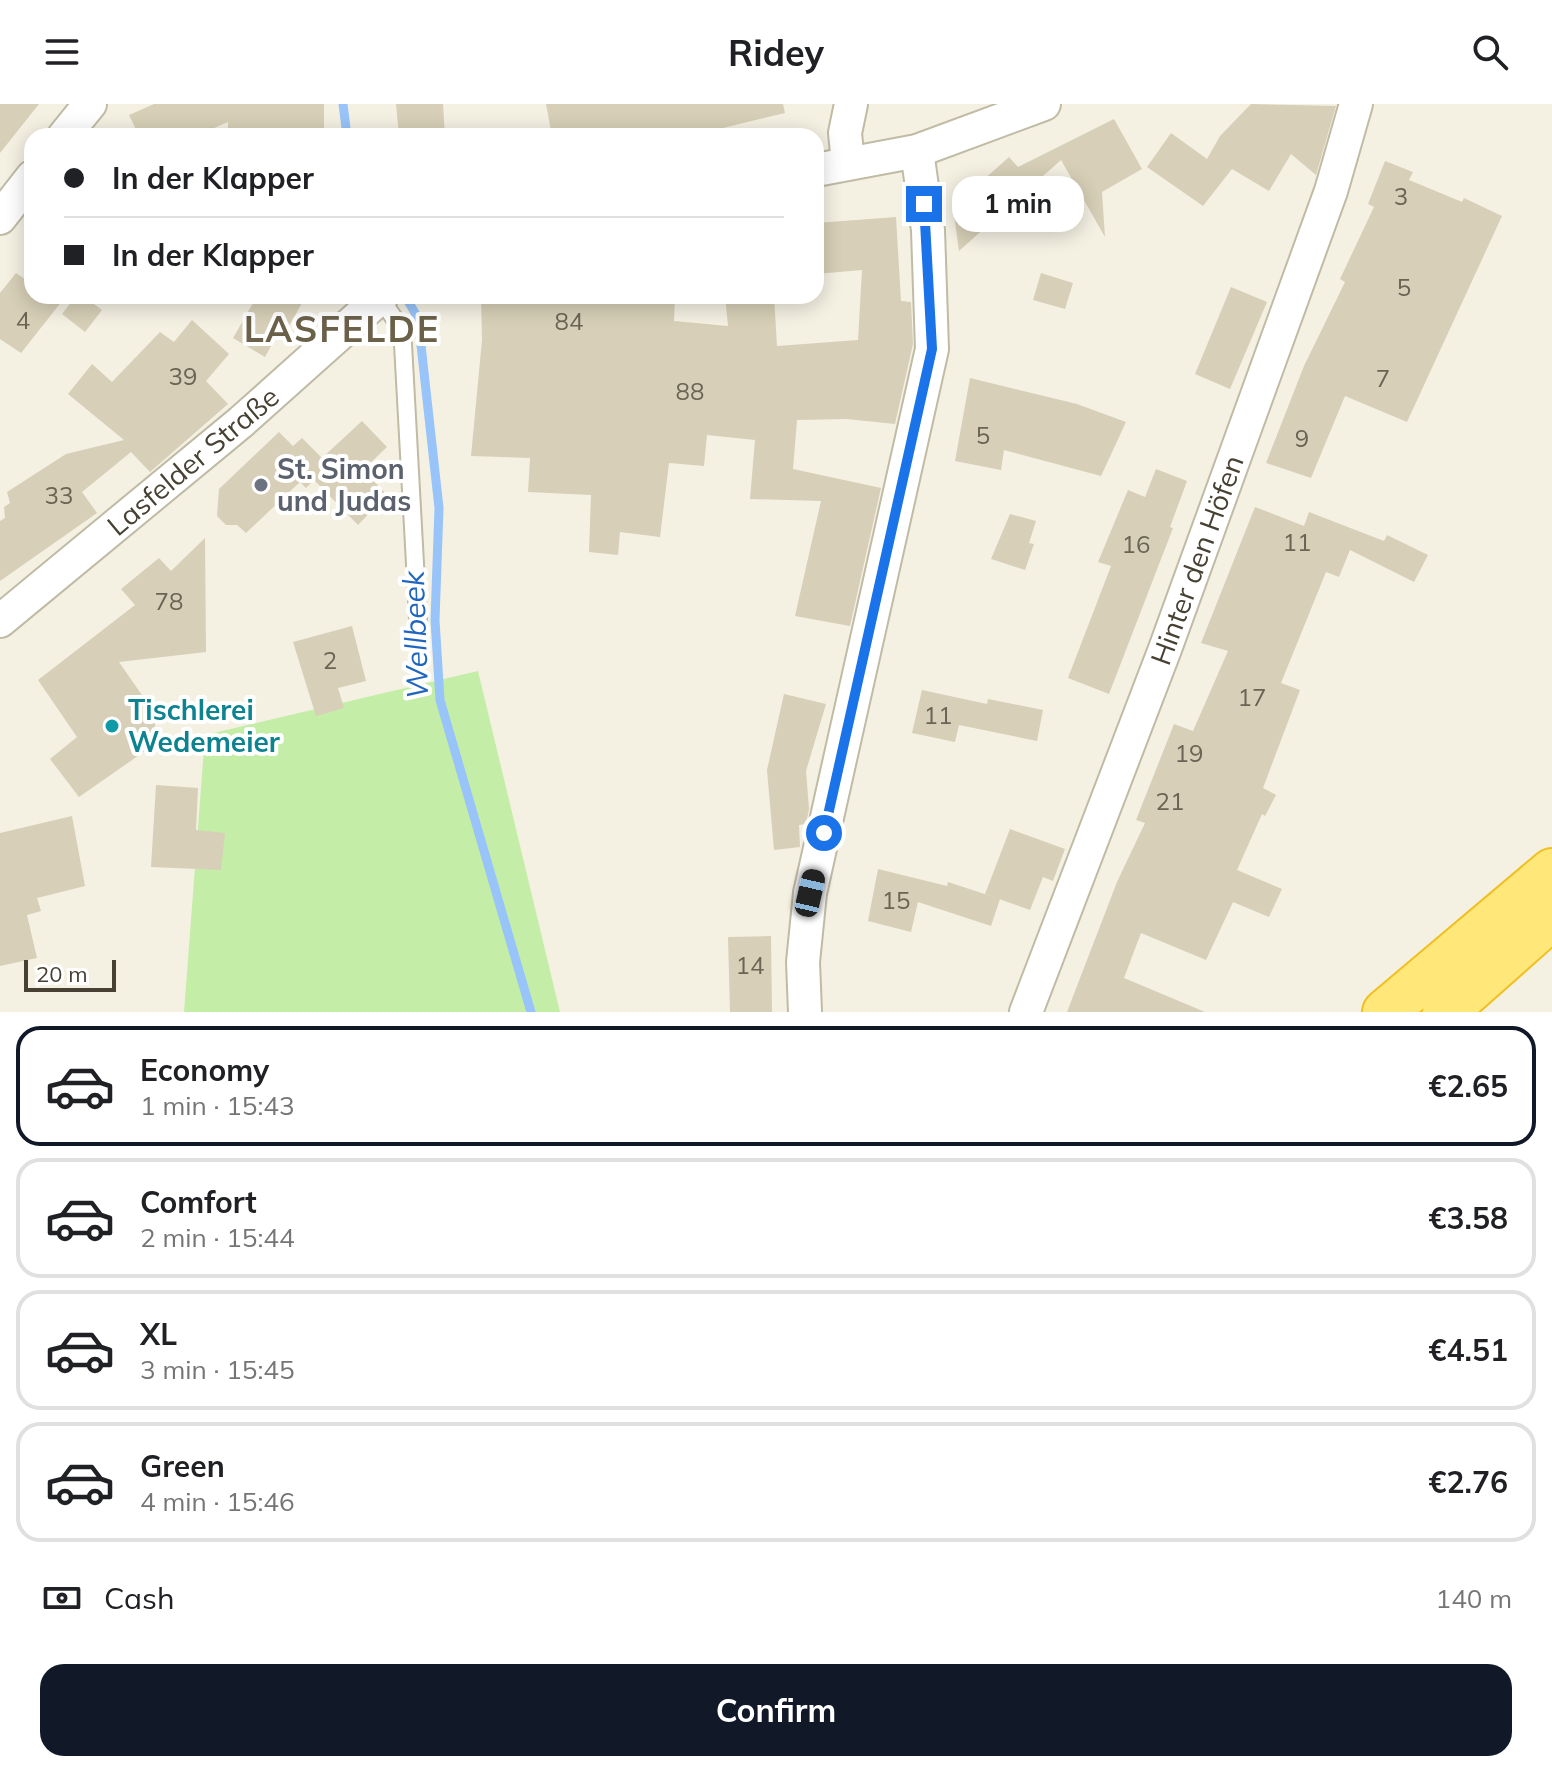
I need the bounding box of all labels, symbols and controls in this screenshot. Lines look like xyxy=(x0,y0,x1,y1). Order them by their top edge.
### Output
icon: menu xyxy=(40,30,84,74)
text: Ridey xyxy=(728,30,824,75)
icon: search xyxy=(1468,30,1512,74)
text: In der Klapper xyxy=(112,159,314,197)
callout: 1 min xyxy=(952,176,1084,232)
house number: 3 xyxy=(1394,181,1408,211)
route end xyxy=(906,186,942,222)
text: 1 min xyxy=(984,187,1052,220)
text: In der Klapper xyxy=(112,236,314,274)
house number: 5 xyxy=(1397,272,1411,302)
house number: 4 xyxy=(16,305,30,335)
district label: LASFELDE xyxy=(244,306,440,351)
house number: 84 xyxy=(555,306,583,336)
house number: 39 xyxy=(169,361,197,391)
house number: 7 xyxy=(1376,363,1390,393)
house number: 88 xyxy=(676,376,704,406)
street label: Lasfelder Straße xyxy=(100,379,286,543)
house number: 5 xyxy=(976,420,990,450)
house number: 9 xyxy=(1295,423,1309,453)
street label: Hinter den Höfen xyxy=(1142,450,1251,669)
place label: St. Simon und Judas xyxy=(277,451,411,518)
marker: St. Simon und Judas xyxy=(252,476,270,494)
house number: 33 xyxy=(45,480,73,510)
house number: 11 xyxy=(1283,527,1311,557)
house number: 16 xyxy=(1122,529,1150,559)
water label: Wellbeek xyxy=(394,569,436,700)
house number: 78 xyxy=(155,586,183,616)
house number: 2 xyxy=(323,645,337,675)
house number: 17 xyxy=(1238,682,1266,712)
place label: Tischlerei Wedemeier xyxy=(128,692,280,759)
house number: 11 xyxy=(924,700,952,730)
marker: Tischlerei Wedemeier xyxy=(103,717,121,735)
house number: 19 xyxy=(1175,738,1203,768)
house number: 21 xyxy=(1156,786,1184,816)
route start xyxy=(806,815,842,851)
car xyxy=(793,867,827,919)
house number: 15 xyxy=(882,885,910,915)
house number: 14 xyxy=(736,950,764,980)
scale bar xyxy=(24,956,116,992)
text: 20 m xyxy=(36,960,87,988)
icon: car xyxy=(44,1050,116,1122)
text: Economy xyxy=(140,1051,269,1089)
text: €2.65 xyxy=(1429,1067,1508,1105)
text: 1 min · 15:43 xyxy=(140,1089,295,1122)
icon: car xyxy=(44,1182,116,1254)
text: Comfort xyxy=(140,1183,257,1221)
text: €3.58 xyxy=(1429,1199,1508,1237)
text: 2 min · 15:44 xyxy=(140,1221,295,1254)
icon: car xyxy=(44,1314,116,1386)
text: XL xyxy=(140,1315,177,1353)
text: €4.51 xyxy=(1429,1331,1508,1369)
text: 3 min · 15:45 xyxy=(140,1353,295,1386)
icon: car xyxy=(44,1446,116,1518)
text: Green xyxy=(140,1447,225,1485)
text: €2.76 xyxy=(1429,1463,1508,1501)
text: 4 min · 15:46 xyxy=(140,1485,295,1518)
icon: cash xyxy=(40,1576,84,1620)
text: Cash xyxy=(104,1579,175,1617)
text: 140 m xyxy=(1436,1582,1512,1615)
button: Confirm xyxy=(40,1664,1512,1756)

